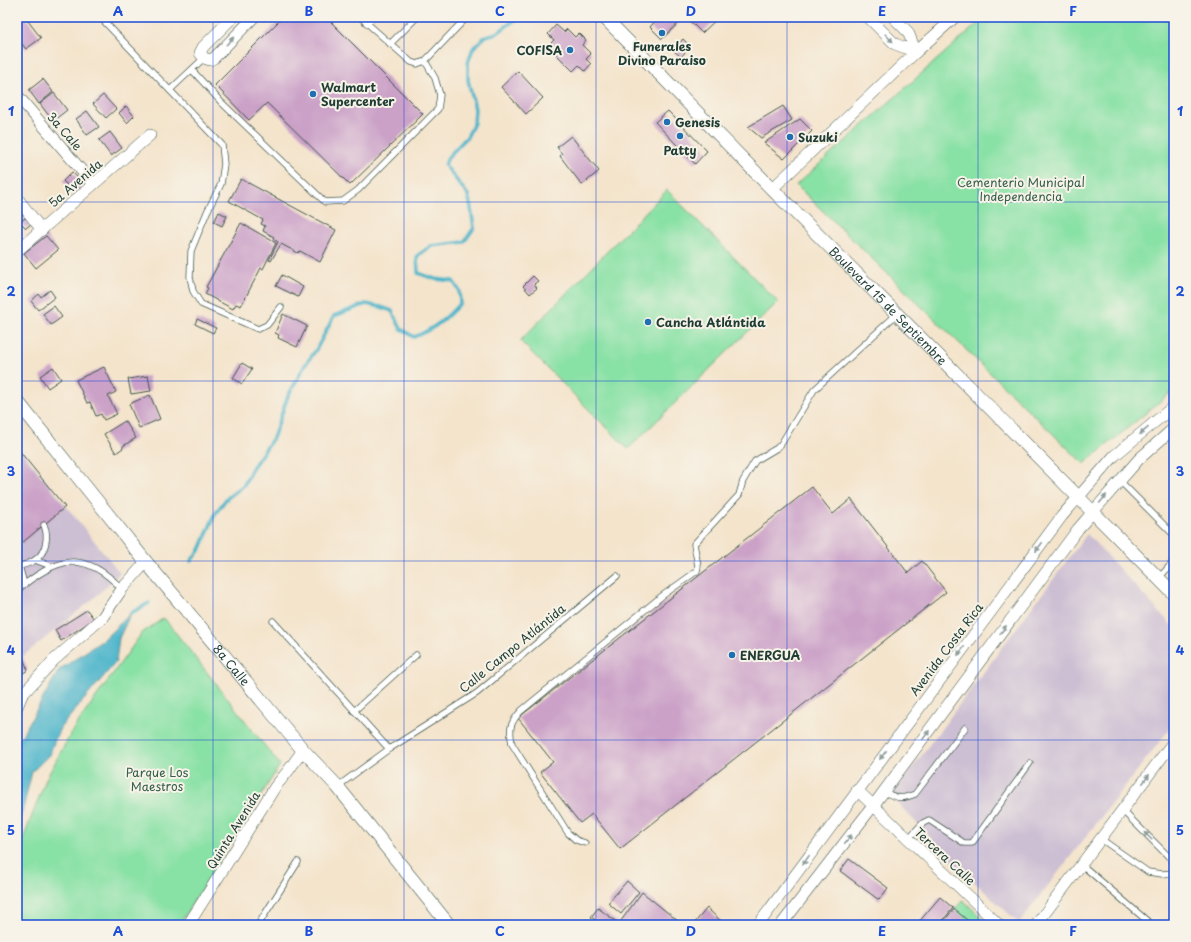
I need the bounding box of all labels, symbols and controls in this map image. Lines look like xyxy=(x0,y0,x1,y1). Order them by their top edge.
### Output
text: A xyxy=(113,1,123,20)
text: B xyxy=(305,1,314,20)
text: C xyxy=(495,1,505,20)
text: D xyxy=(686,1,696,20)
text: E xyxy=(878,1,886,20)
text: F xyxy=(1069,1,1077,20)
marker: Funerales Divino Paraiso xyxy=(657,28,667,38)
one-way arrow xyxy=(884,33,894,43)
one-way arrow xyxy=(226,36,235,46)
place label: Funerales Divino Paraiso xyxy=(618,37,706,69)
place label: COFISA xyxy=(516,41,562,59)
marker: COFISA xyxy=(565,45,575,55)
place label: Walmart Supercenter xyxy=(321,78,395,110)
marker: Walmart Supercenter xyxy=(308,89,318,99)
text: 1 xyxy=(8,101,14,120)
text: 1 xyxy=(1177,101,1183,120)
street label: 3a Cale xyxy=(43,108,87,154)
place label: Genesis xyxy=(675,113,720,131)
marker: Genesis xyxy=(662,117,672,127)
place label: Suzuki xyxy=(798,128,838,146)
marker: Patty xyxy=(675,131,685,141)
marker: Suzuki xyxy=(785,132,795,142)
place label: Patty xyxy=(663,141,697,159)
street label: 5a Avenida xyxy=(44,154,106,211)
park label: Cementerio Municipal Independencia xyxy=(957,173,1085,205)
street label: Boulevard 15 de Septiembre xyxy=(825,242,952,369)
text: 2 xyxy=(6,281,16,300)
text: 2 xyxy=(1175,281,1185,300)
place label: Cancha Atlántida xyxy=(656,313,766,331)
marker: Cancha Atlántida xyxy=(643,317,653,327)
one-way arrow xyxy=(1139,426,1149,435)
text: 3 xyxy=(7,461,16,480)
text: 3 xyxy=(1176,461,1185,480)
one-way arrow xyxy=(1098,495,1107,504)
one-way arrow xyxy=(1035,542,1043,552)
street label: Avenida Costa Rica xyxy=(905,598,987,699)
street label: Calle Campo Atlántida xyxy=(455,599,569,697)
one-way arrow xyxy=(999,625,1007,636)
text: 4 xyxy=(7,640,16,659)
street label: 8a Calle xyxy=(209,640,255,690)
text: 4 xyxy=(1176,640,1185,659)
place label: ENERGUA xyxy=(740,646,801,664)
one-way arrow xyxy=(957,646,965,657)
marker: ENERGUA xyxy=(727,650,737,660)
one-way arrow xyxy=(922,729,930,740)
one-way arrow xyxy=(879,750,887,761)
park label: Parque Los Maestros xyxy=(126,763,189,795)
one-way arrow xyxy=(1141,774,1149,784)
street label: Quinta Avenida xyxy=(202,787,264,872)
text: 5 xyxy=(7,820,15,839)
text: 5 xyxy=(1176,820,1184,839)
street label: Tercera Calle xyxy=(910,823,980,889)
one-way arrow xyxy=(1143,831,1153,841)
one-way arrow xyxy=(843,833,852,844)
one-way arrow xyxy=(802,855,810,865)
text: A xyxy=(113,921,123,940)
text: B xyxy=(305,921,314,940)
text: C xyxy=(495,921,505,940)
text: D xyxy=(686,921,696,940)
text: E xyxy=(878,921,886,940)
text: F xyxy=(1069,921,1077,940)

